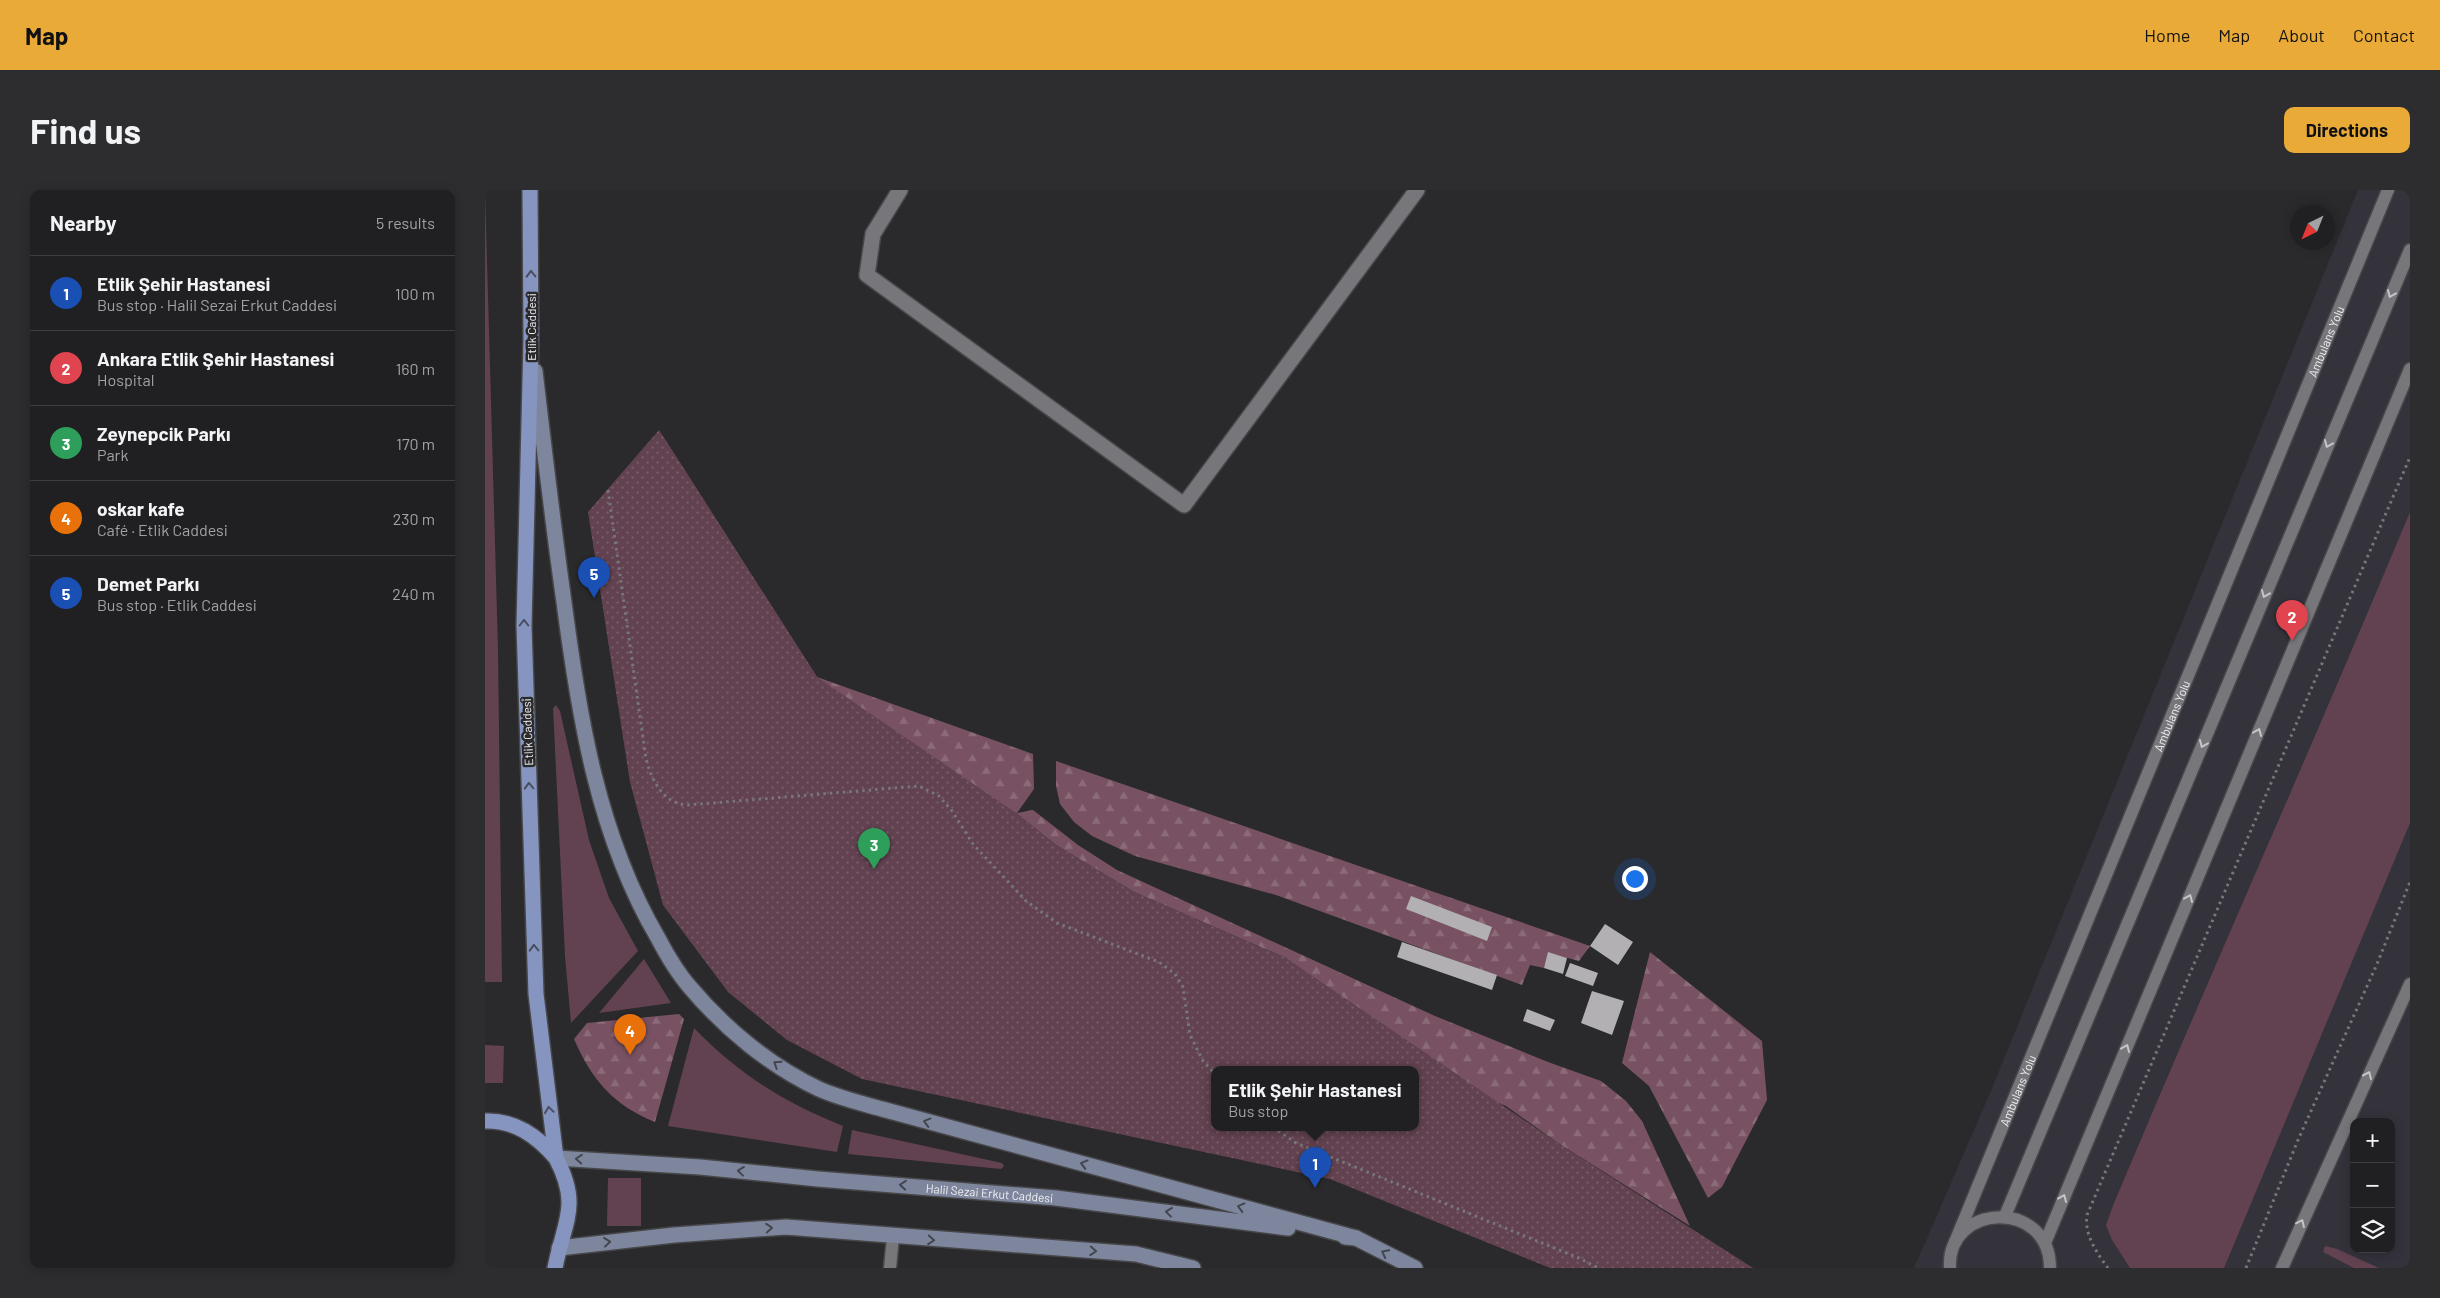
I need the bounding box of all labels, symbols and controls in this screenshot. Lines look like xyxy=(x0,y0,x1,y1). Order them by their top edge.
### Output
text: Map xyxy=(25,21,68,50)
text: Home xyxy=(2144,24,2190,46)
text: Map xyxy=(2218,24,2250,46)
text: About xyxy=(2278,24,2325,46)
text: Contact xyxy=(2353,24,2415,46)
button: Directions xyxy=(2284,107,2410,153)
text: Find us xyxy=(30,109,141,151)
north arrow xyxy=(2290,205,2335,250)
text: Nearby xyxy=(50,210,116,235)
text: 5 results xyxy=(376,213,435,232)
one-way arrow xyxy=(526,270,536,278)
text: Etlik Şehir Hastanesi xyxy=(97,272,270,295)
text: 1 xyxy=(63,284,69,303)
text: 100 m xyxy=(395,284,435,303)
one-way arrow xyxy=(2386,289,2397,298)
street label: Etlik Caddesi xyxy=(524,293,538,361)
text: Bus stop · Halil Sezai Erkut Caddesi xyxy=(97,295,337,314)
street label: Ambulans Yolu xyxy=(2305,304,2347,379)
text: Ankara Etlik Şehir Hastanesi xyxy=(97,347,334,370)
text: 2 xyxy=(62,359,70,378)
text: 160 m xyxy=(396,359,435,378)
text: Hospital xyxy=(97,370,154,389)
text: Zeynepcik Parkı xyxy=(97,422,231,445)
text: 3 xyxy=(62,434,70,453)
text: 170 m xyxy=(396,434,435,453)
one-way arrow xyxy=(2324,439,2334,448)
text: Park xyxy=(97,445,128,464)
text: oskar kafe xyxy=(97,497,185,520)
text: 4 xyxy=(61,509,71,528)
text: 230 m xyxy=(393,509,435,528)
text: Café · Etlik Caddesi xyxy=(97,520,228,539)
pin: 5 xyxy=(578,557,610,598)
text: Demet Parkı xyxy=(97,572,199,595)
text: 5 xyxy=(62,584,70,603)
text: 240 m xyxy=(392,584,435,603)
one-way arrow xyxy=(2261,589,2272,598)
text: Bus stop · Etlik Caddesi xyxy=(97,595,257,614)
pin: 2 xyxy=(2276,600,2308,641)
one-way arrow xyxy=(519,619,529,626)
street label: Ambulans Yolu xyxy=(2151,678,2192,753)
street label: Etlik Caddesi xyxy=(519,698,535,766)
one-way arrow xyxy=(2252,728,2263,737)
one-way arrow xyxy=(2198,739,2209,748)
one-way arrow xyxy=(524,781,534,789)
pin: 3 xyxy=(858,828,890,869)
your location xyxy=(1622,866,1648,892)
one-way arrow xyxy=(2182,894,2193,903)
one-way arrow xyxy=(529,944,540,952)
pin: 4 xyxy=(614,1014,646,1055)
one-way arrow xyxy=(2120,1044,2130,1053)
street label: Ambulans Yolu xyxy=(1997,1053,2038,1128)
one-way arrow xyxy=(773,1061,782,1070)
popup xyxy=(1211,1066,1419,1131)
one-way arrow xyxy=(2362,1071,2373,1080)
text: Etlik Şehir Hastanesi xyxy=(1228,1078,1402,1101)
text: Bus stop xyxy=(1228,1101,1288,1120)
one-way arrow xyxy=(544,1105,555,1113)
one-way arrow xyxy=(924,1117,932,1127)
map controls xyxy=(2350,1118,2395,1253)
button: + xyxy=(2350,1118,2395,1163)
pin: 1 xyxy=(1299,1147,1331,1188)
one-way arrow xyxy=(574,1154,582,1165)
one-way arrow xyxy=(1081,1160,1089,1170)
button: − xyxy=(2350,1163,2395,1208)
one-way arrow xyxy=(736,1166,744,1177)
one-way arrow xyxy=(898,1180,906,1191)
street label: Halil Sezai Erkut Caddesi xyxy=(925,1181,1054,1205)
one-way arrow xyxy=(2057,1194,2068,1203)
one-way arrow xyxy=(1237,1202,1246,1213)
one-way arrow xyxy=(1164,1207,1172,1218)
button: layers xyxy=(2350,1208,2395,1253)
one-way arrow xyxy=(2294,1219,2305,1228)
one-way arrow xyxy=(765,1223,773,1234)
one-way arrow xyxy=(927,1234,935,1245)
one-way arrow xyxy=(604,1237,612,1248)
one-way arrow xyxy=(1089,1245,1097,1256)
one-way arrow xyxy=(1381,1249,1390,1259)

